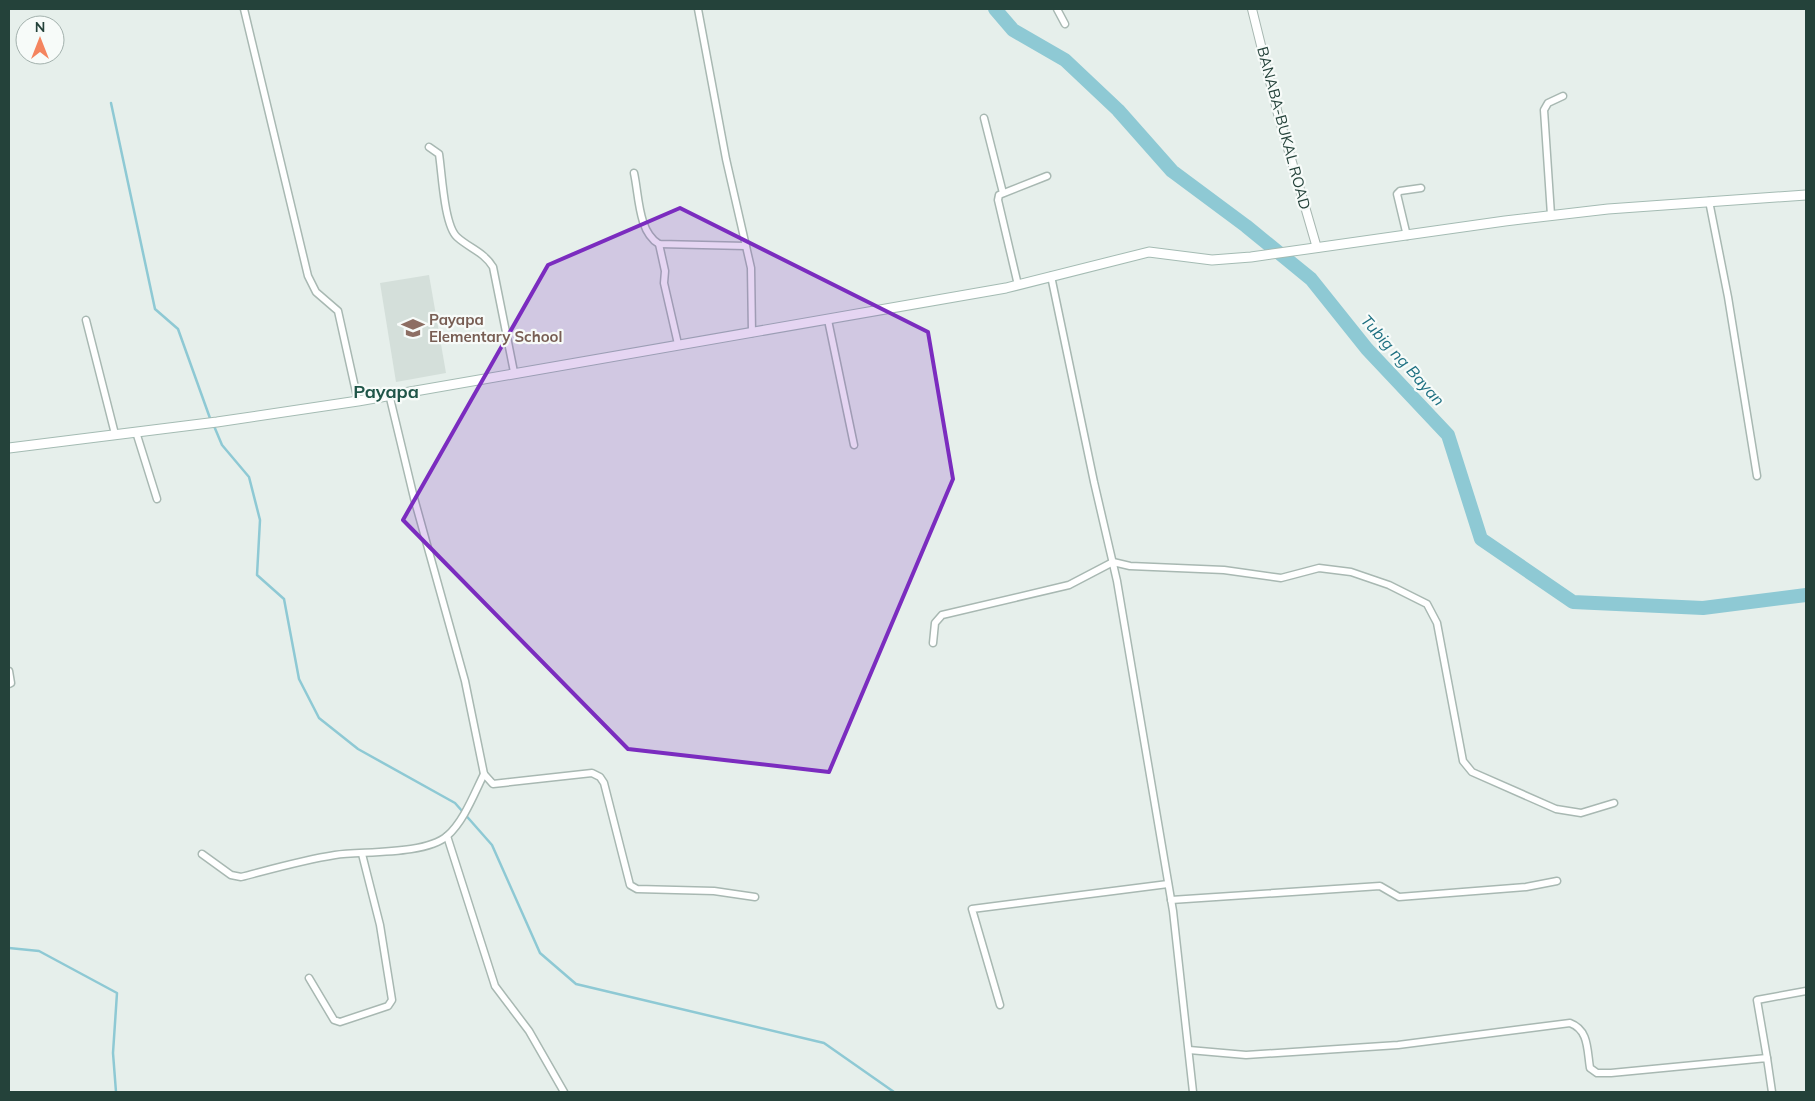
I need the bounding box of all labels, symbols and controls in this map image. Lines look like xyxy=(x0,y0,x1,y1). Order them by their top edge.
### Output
north arrow xyxy=(15,15,65,65)
text: N xyxy=(35,18,45,36)
street label: BANABA-BUKAL ROAD xyxy=(1253,44,1315,212)
place label: Payapa Elementary School xyxy=(429,310,562,346)
water label: Tubig ng Bayan xyxy=(1357,310,1449,410)
school or university icon: Payapa Elementary School xyxy=(400,315,426,341)
district label: Payapa xyxy=(353,380,419,403)

